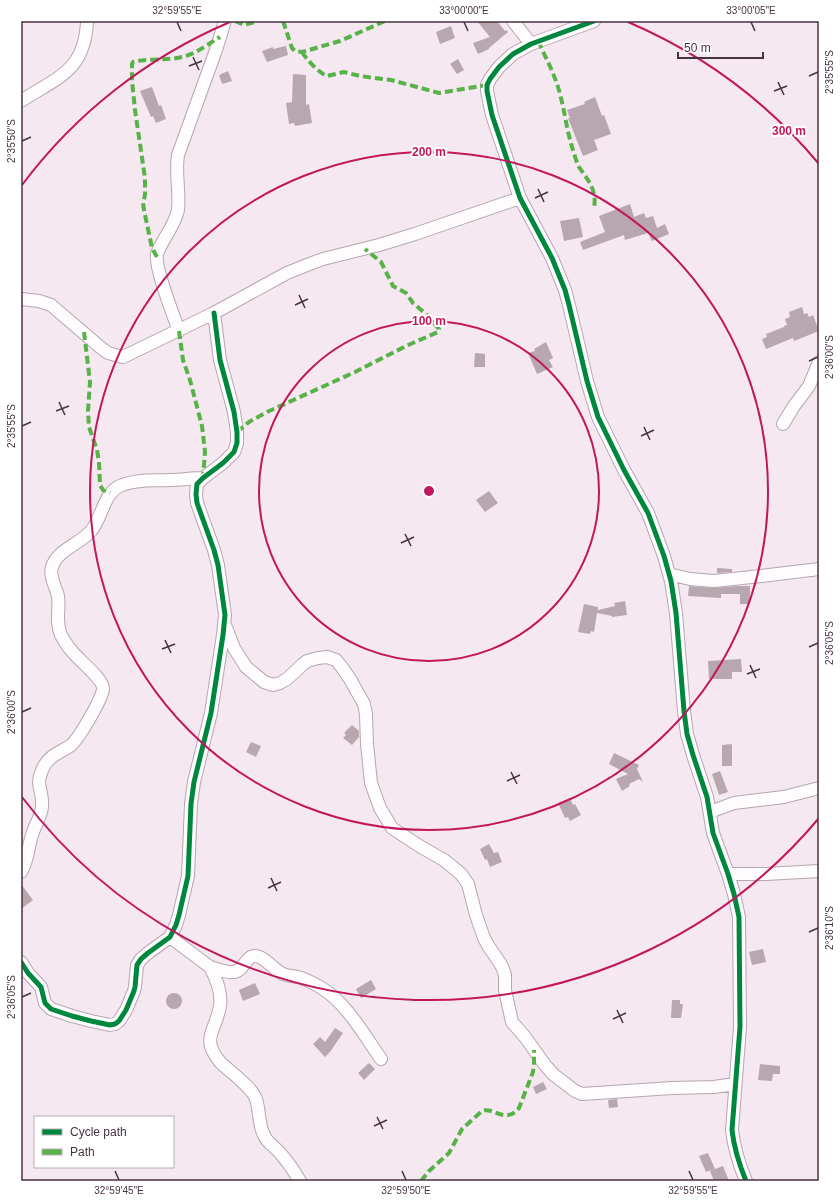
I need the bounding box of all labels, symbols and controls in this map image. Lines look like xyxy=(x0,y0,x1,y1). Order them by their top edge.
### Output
text: 32°59'55"E xyxy=(152,5,202,16)
text: 33°00'00"E xyxy=(439,5,489,16)
text: 33°00'05"E xyxy=(726,5,776,16)
scale bar xyxy=(678,34,763,60)
text: 50 m xyxy=(684,41,711,55)
text: 2°35'55"S xyxy=(824,50,835,94)
text: 2°35'50"S xyxy=(6,119,17,163)
text: 300 m xyxy=(772,124,806,138)
text: 200 m xyxy=(412,145,446,159)
text: 100 m xyxy=(412,314,446,328)
text: 2°36'00"S xyxy=(824,335,835,379)
text: 2°35'55"S xyxy=(6,404,17,448)
centre of rings xyxy=(422,484,436,498)
text: 2°36'05"S xyxy=(824,621,835,665)
text: 2°36'00"S xyxy=(6,690,17,734)
text: 2°36'10"S xyxy=(824,906,835,950)
text: 2°36'05"S xyxy=(6,975,17,1019)
legend xyxy=(34,1116,174,1168)
text: Cycle path xyxy=(70,1125,127,1139)
text: Path xyxy=(70,1145,95,1159)
text: 32°59'45"E xyxy=(94,1185,144,1196)
text: 32°59'50"E xyxy=(381,1185,431,1196)
text: 32°59'55"E xyxy=(668,1185,718,1196)

